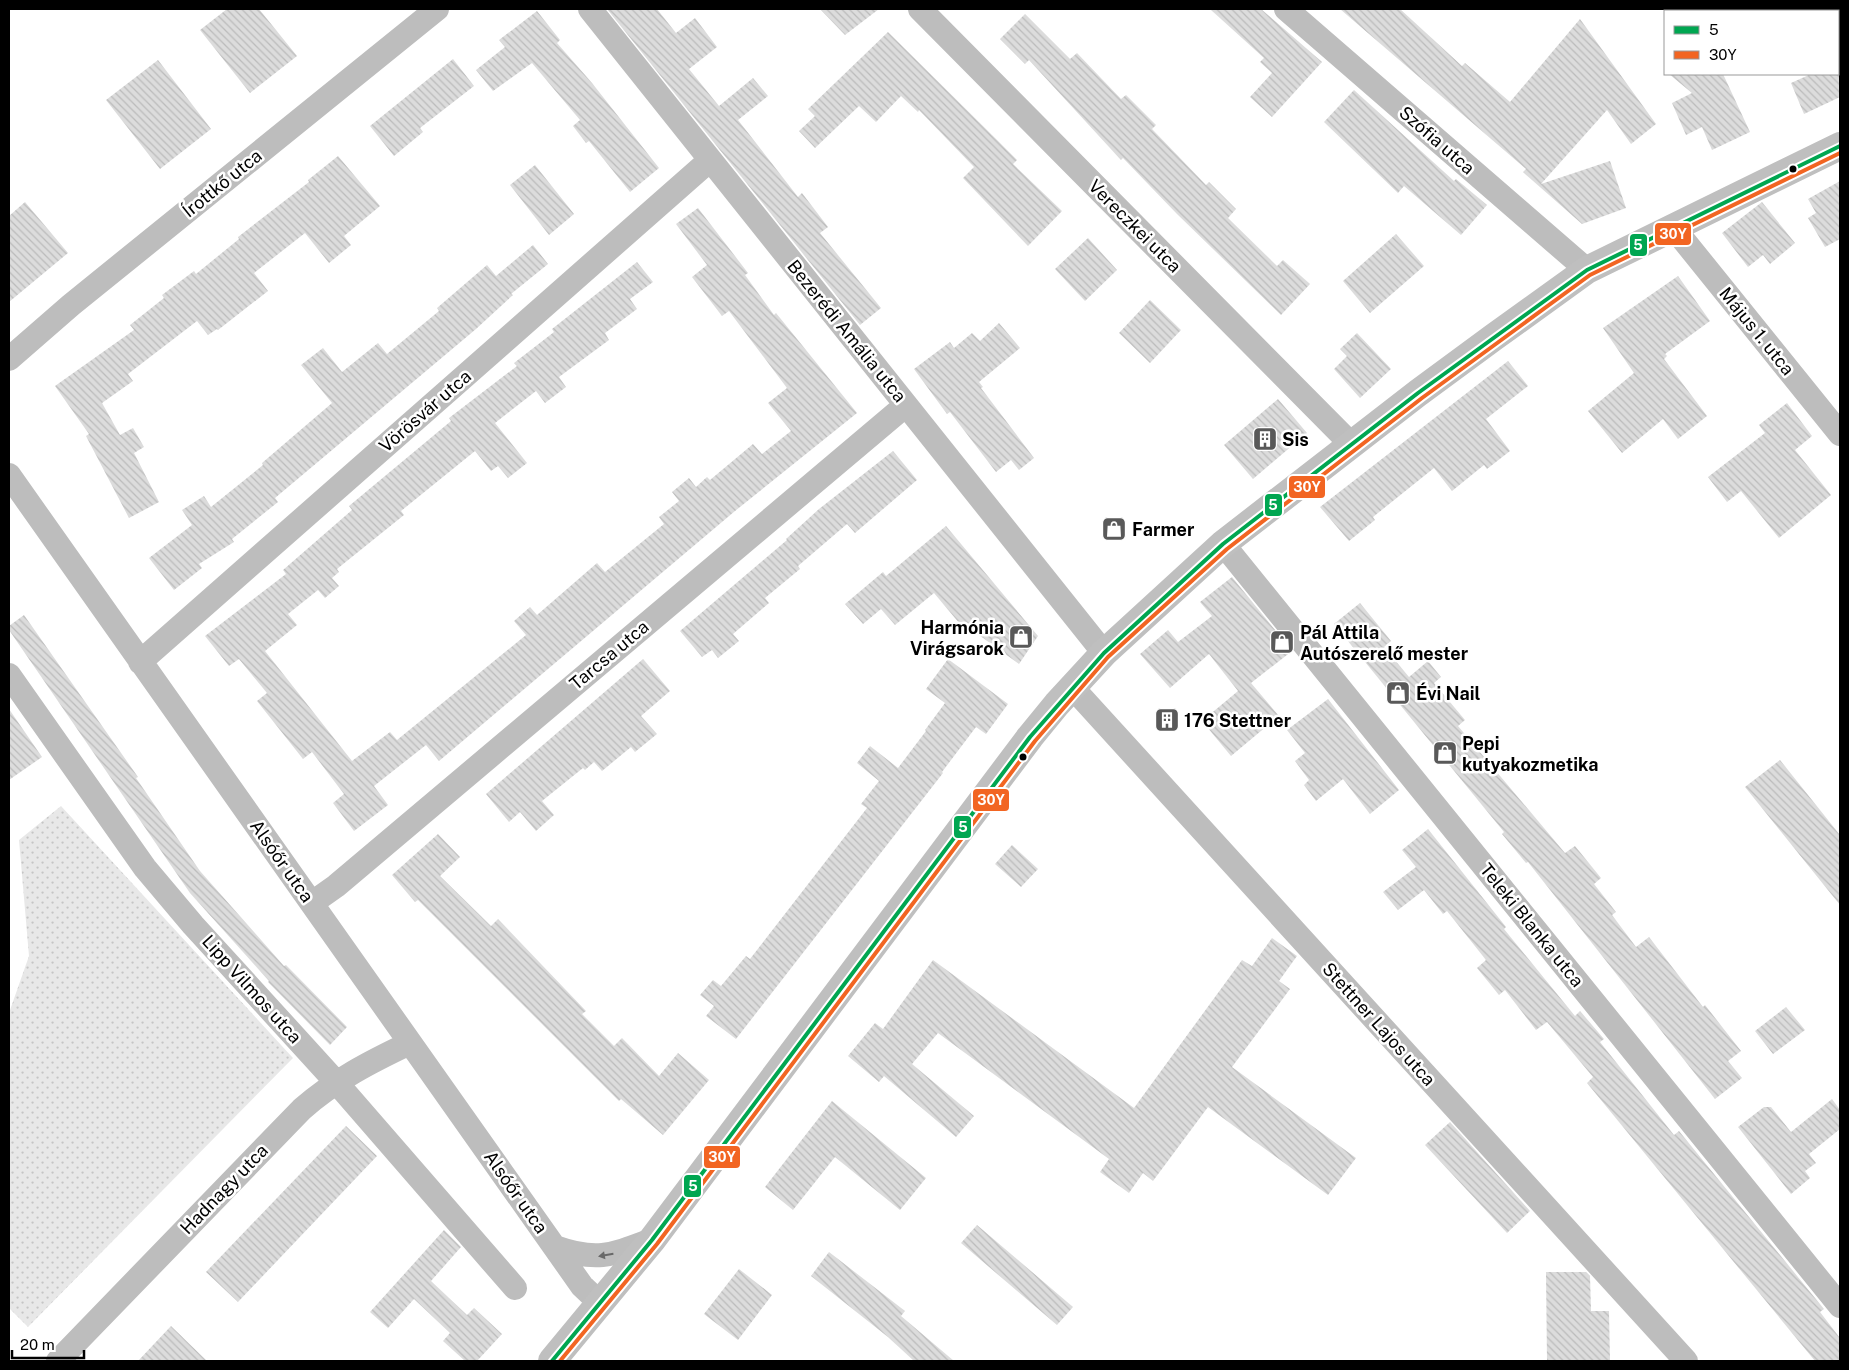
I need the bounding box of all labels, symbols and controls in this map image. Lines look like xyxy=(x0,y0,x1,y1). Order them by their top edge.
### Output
legend xyxy=(1664,10,1839,75)
text: 5 xyxy=(1709,21,1719,38)
text: 30Y xyxy=(1709,46,1737,63)
street label: Szófia utca xyxy=(1395,102,1479,178)
street label: Írottkő utca xyxy=(178,144,266,221)
unlabelled marker xyxy=(1788,164,1798,174)
street label: Vereczkei utca xyxy=(1084,175,1186,277)
line badge: 30Y xyxy=(1654,222,1692,246)
text: 30Y xyxy=(1659,226,1687,242)
line badge: 5 xyxy=(1629,233,1648,257)
text: 5 xyxy=(1633,237,1643,253)
street label: Bezerédi Amália utca xyxy=(783,256,911,406)
street label: Május 1. utca xyxy=(1715,283,1799,379)
street label: Vörösvár utca xyxy=(375,365,475,457)
building icon: Sis xyxy=(1252,426,1278,452)
place label: Sis xyxy=(1282,429,1309,450)
line badge: 30Y xyxy=(1288,475,1326,499)
text: 30Y xyxy=(1293,479,1321,495)
line badge: 5 xyxy=(1264,493,1283,517)
text: 5 xyxy=(1268,497,1278,513)
shop icon: Farmer xyxy=(1101,516,1127,542)
place label: Farmer xyxy=(1132,519,1195,540)
street label: Tarcsa utca xyxy=(565,616,653,694)
place label: Harmónia Virágsarok xyxy=(910,617,1005,659)
place label: Pál Attila Autószerelő mester xyxy=(1300,622,1469,664)
shop icon: Harmónia Virágsarok xyxy=(1008,624,1034,650)
shop icon: Pál Attila Autószerelő mester xyxy=(1269,629,1295,655)
shop icon: Évi Nail xyxy=(1385,680,1411,706)
place label: Évi Nail xyxy=(1416,682,1480,704)
building icon: 176 Stettner xyxy=(1154,707,1180,733)
place label: 176 Stettner xyxy=(1184,710,1292,731)
place label: Pepi kutyakozmetika xyxy=(1462,733,1598,775)
shop icon: Pepi kutyakozmetika xyxy=(1432,740,1458,766)
unlabelled marker xyxy=(1018,752,1028,762)
line badge: 30Y xyxy=(972,788,1010,812)
text: 30Y xyxy=(977,792,1005,808)
line badge: 5 xyxy=(953,815,972,839)
street label: Alsóőr utca xyxy=(246,816,318,906)
text: 5 xyxy=(958,819,968,835)
street label: Teleki Blanka utca xyxy=(1476,859,1588,991)
street label: Lipp Vilmos utca xyxy=(198,931,306,1047)
street label: Stettner Lajos utca xyxy=(1318,958,1440,1090)
street label: Hadnagy utca xyxy=(176,1140,272,1238)
line badge: 30Y xyxy=(703,1145,741,1169)
street label: Alsóőr utca xyxy=(480,1147,552,1237)
text: 30Y xyxy=(708,1149,736,1165)
line badge: 5 xyxy=(683,1174,702,1198)
text: 5 xyxy=(688,1178,698,1194)
one-way arrow xyxy=(598,1251,614,1259)
scale bar xyxy=(12,1328,85,1360)
text: 20 m xyxy=(20,1336,55,1353)

